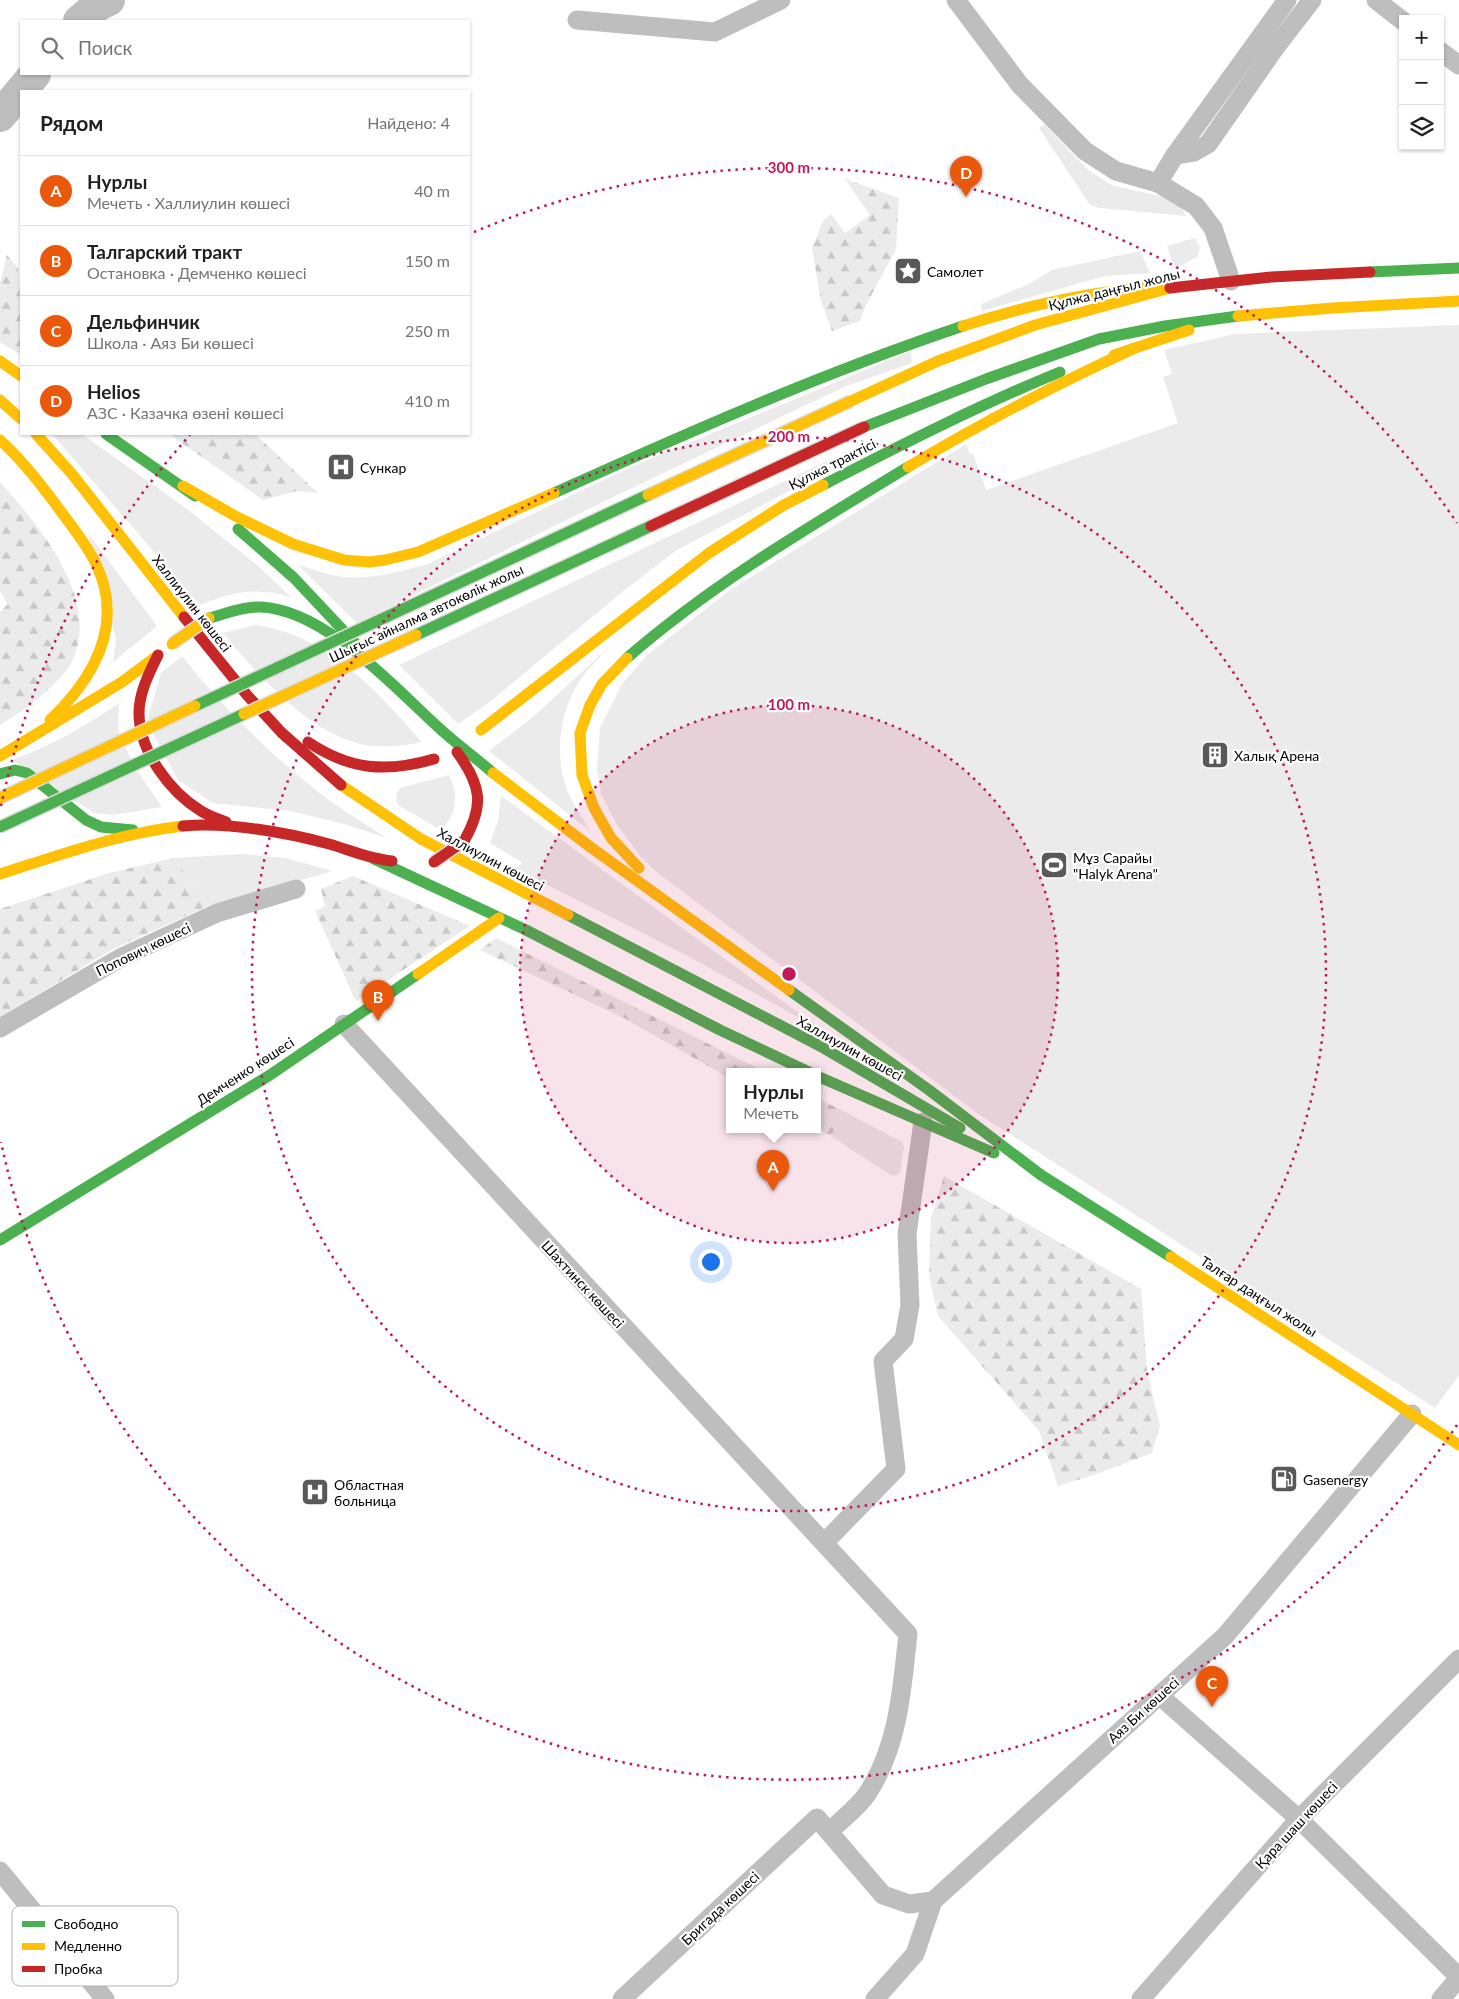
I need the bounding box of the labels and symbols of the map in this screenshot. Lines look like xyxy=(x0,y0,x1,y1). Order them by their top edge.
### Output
pin: D xyxy=(950,156,982,197)
text: 300 m xyxy=(768,158,810,176)
place icon: Самолет xyxy=(893,256,923,286)
place label: Самолет xyxy=(927,263,983,280)
street label: Құлжа даңғыл жолы xyxy=(1047,264,1181,314)
text: 200 m xyxy=(768,427,810,445)
street label: Құлжа трактісі xyxy=(786,435,878,493)
hospital icon: Сункар xyxy=(326,452,356,482)
place label: Сункар xyxy=(360,459,406,476)
street label: Халлиулин көшесі xyxy=(149,551,235,655)
street label: Шығыс айналма автокөлік жолы xyxy=(326,560,526,666)
text: 100 m xyxy=(768,695,810,713)
building icon: Халық Арена xyxy=(1200,740,1230,770)
place label: Халық Арена xyxy=(1234,747,1319,764)
street label: Халлиулин көшесі xyxy=(435,824,547,894)
place label: Мұз Сарайы "Halyk Arena" xyxy=(1073,849,1158,882)
sports icon: Мұз Сарайы "Halyk Arena" xyxy=(1039,850,1069,880)
street label: Попович көшесі xyxy=(93,919,193,979)
centre of rings xyxy=(780,965,798,983)
pin: B xyxy=(362,980,394,1021)
street label: Халлиулин көшесі xyxy=(794,1012,906,1084)
street label: Демченко көшесі xyxy=(193,1033,297,1109)
pin: A xyxy=(757,1150,789,1191)
street label: Шахтинск көшесі xyxy=(538,1237,628,1331)
your location xyxy=(698,1249,724,1275)
street label: Талғар даңғыл жолы xyxy=(1197,1252,1321,1340)
fuel station icon: Gasenergy xyxy=(1269,1464,1299,1494)
place label: Gasenergy xyxy=(1303,1471,1369,1488)
place label: Областная больница xyxy=(334,1476,404,1509)
hospital icon: Областная больница xyxy=(300,1477,330,1507)
pin: C xyxy=(1196,1666,1228,1707)
street label: Аяз Би көшесі xyxy=(1104,1673,1182,1747)
street label: Қара шаш көшесі xyxy=(1251,1778,1341,1872)
street label: Бригада көшесі xyxy=(678,1868,762,1948)
legend xyxy=(12,1906,178,1986)
text: Свободно xyxy=(54,1915,119,1932)
text: Медленно xyxy=(54,1937,122,1954)
text: Пробка xyxy=(54,1960,102,1977)

